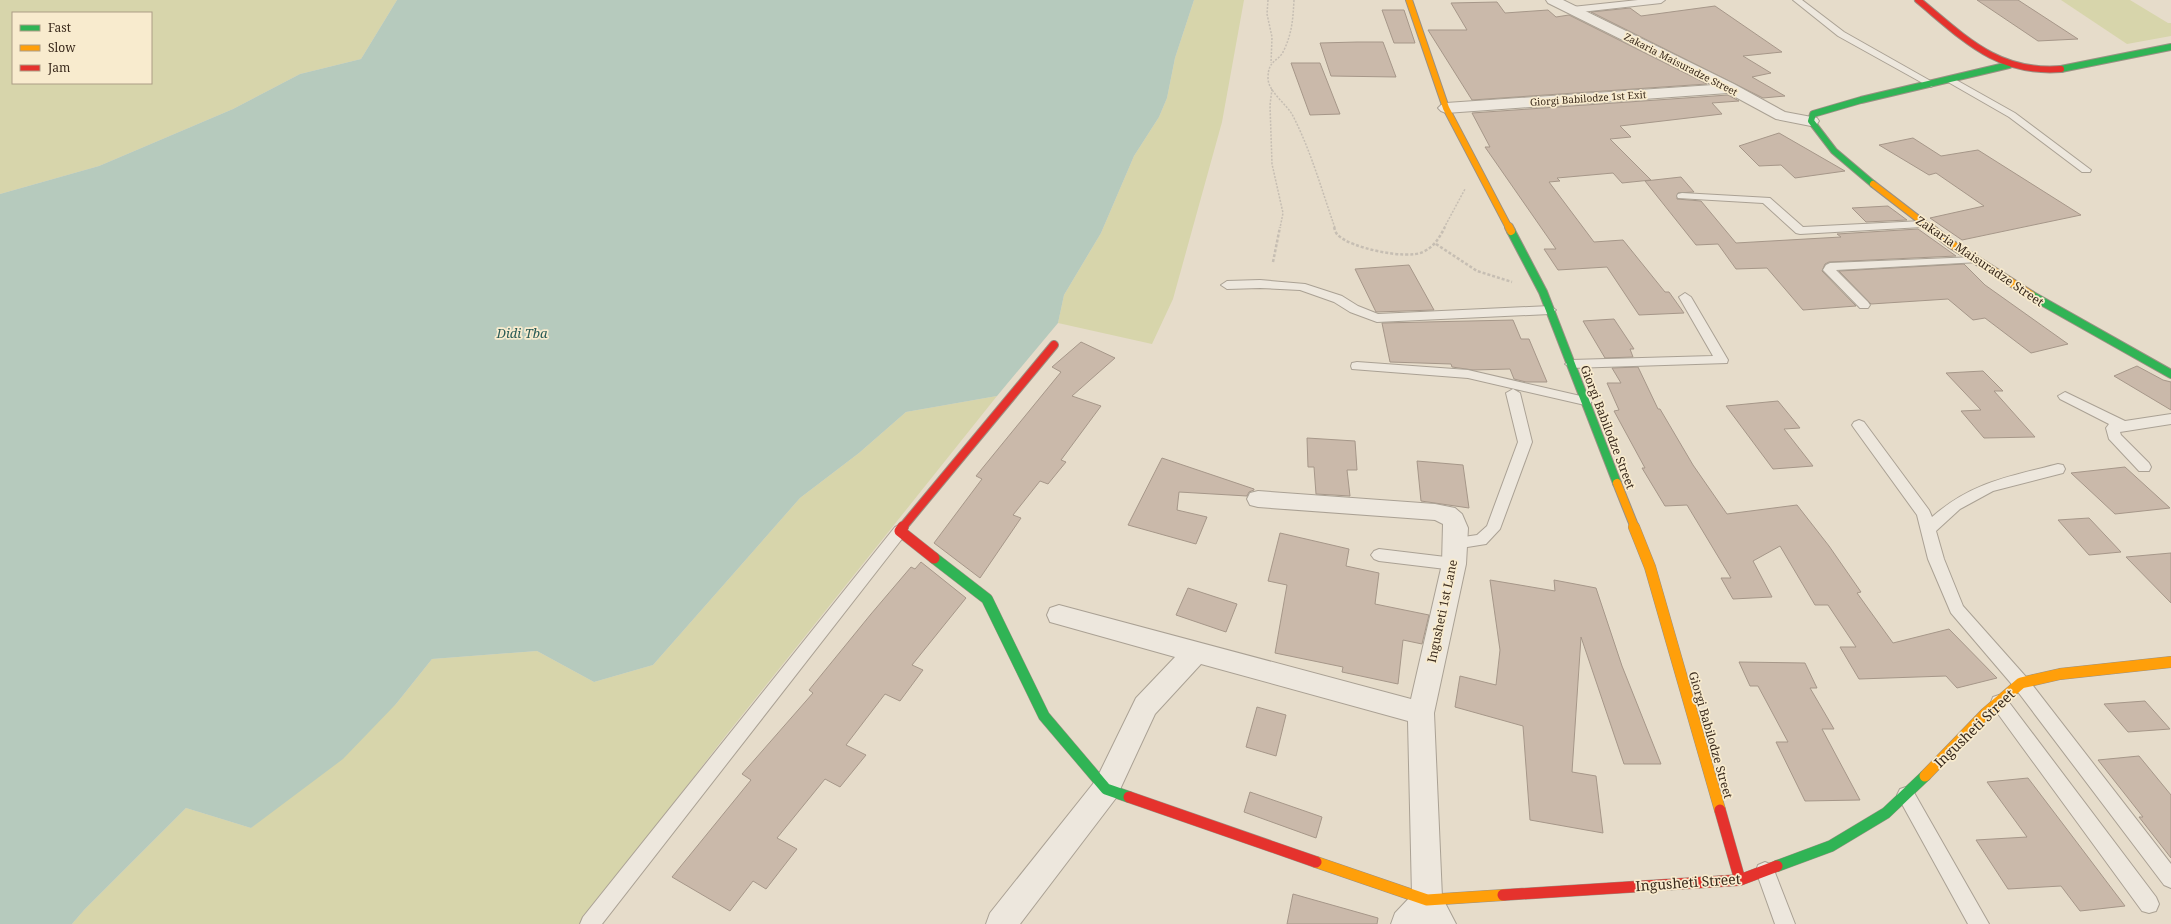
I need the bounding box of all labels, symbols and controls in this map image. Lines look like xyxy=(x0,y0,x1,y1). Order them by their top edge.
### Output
legend xyxy=(12,12,152,84)
text: Fast xyxy=(48,19,71,36)
street label: Zakaria Maisuradze Street xyxy=(1622,29,1740,99)
text: Slow xyxy=(48,39,76,56)
text: Jam xyxy=(47,59,70,76)
street label: Giorgi Babilodze 1st Exit xyxy=(1529,87,1647,109)
street label: Zakaria Maisuradze Street xyxy=(1913,212,2047,310)
water label: Didi Tba xyxy=(495,324,548,342)
street label: Giorgi Babilodze Street xyxy=(1577,363,1639,491)
street label: Ingusheti 1st Lane xyxy=(1423,558,1461,664)
street label: Giorgi Babilodze Street xyxy=(1685,670,1737,800)
street label: Ingusheti Street xyxy=(1929,685,2019,771)
street label: Ingusheti Street xyxy=(1635,869,1741,895)

